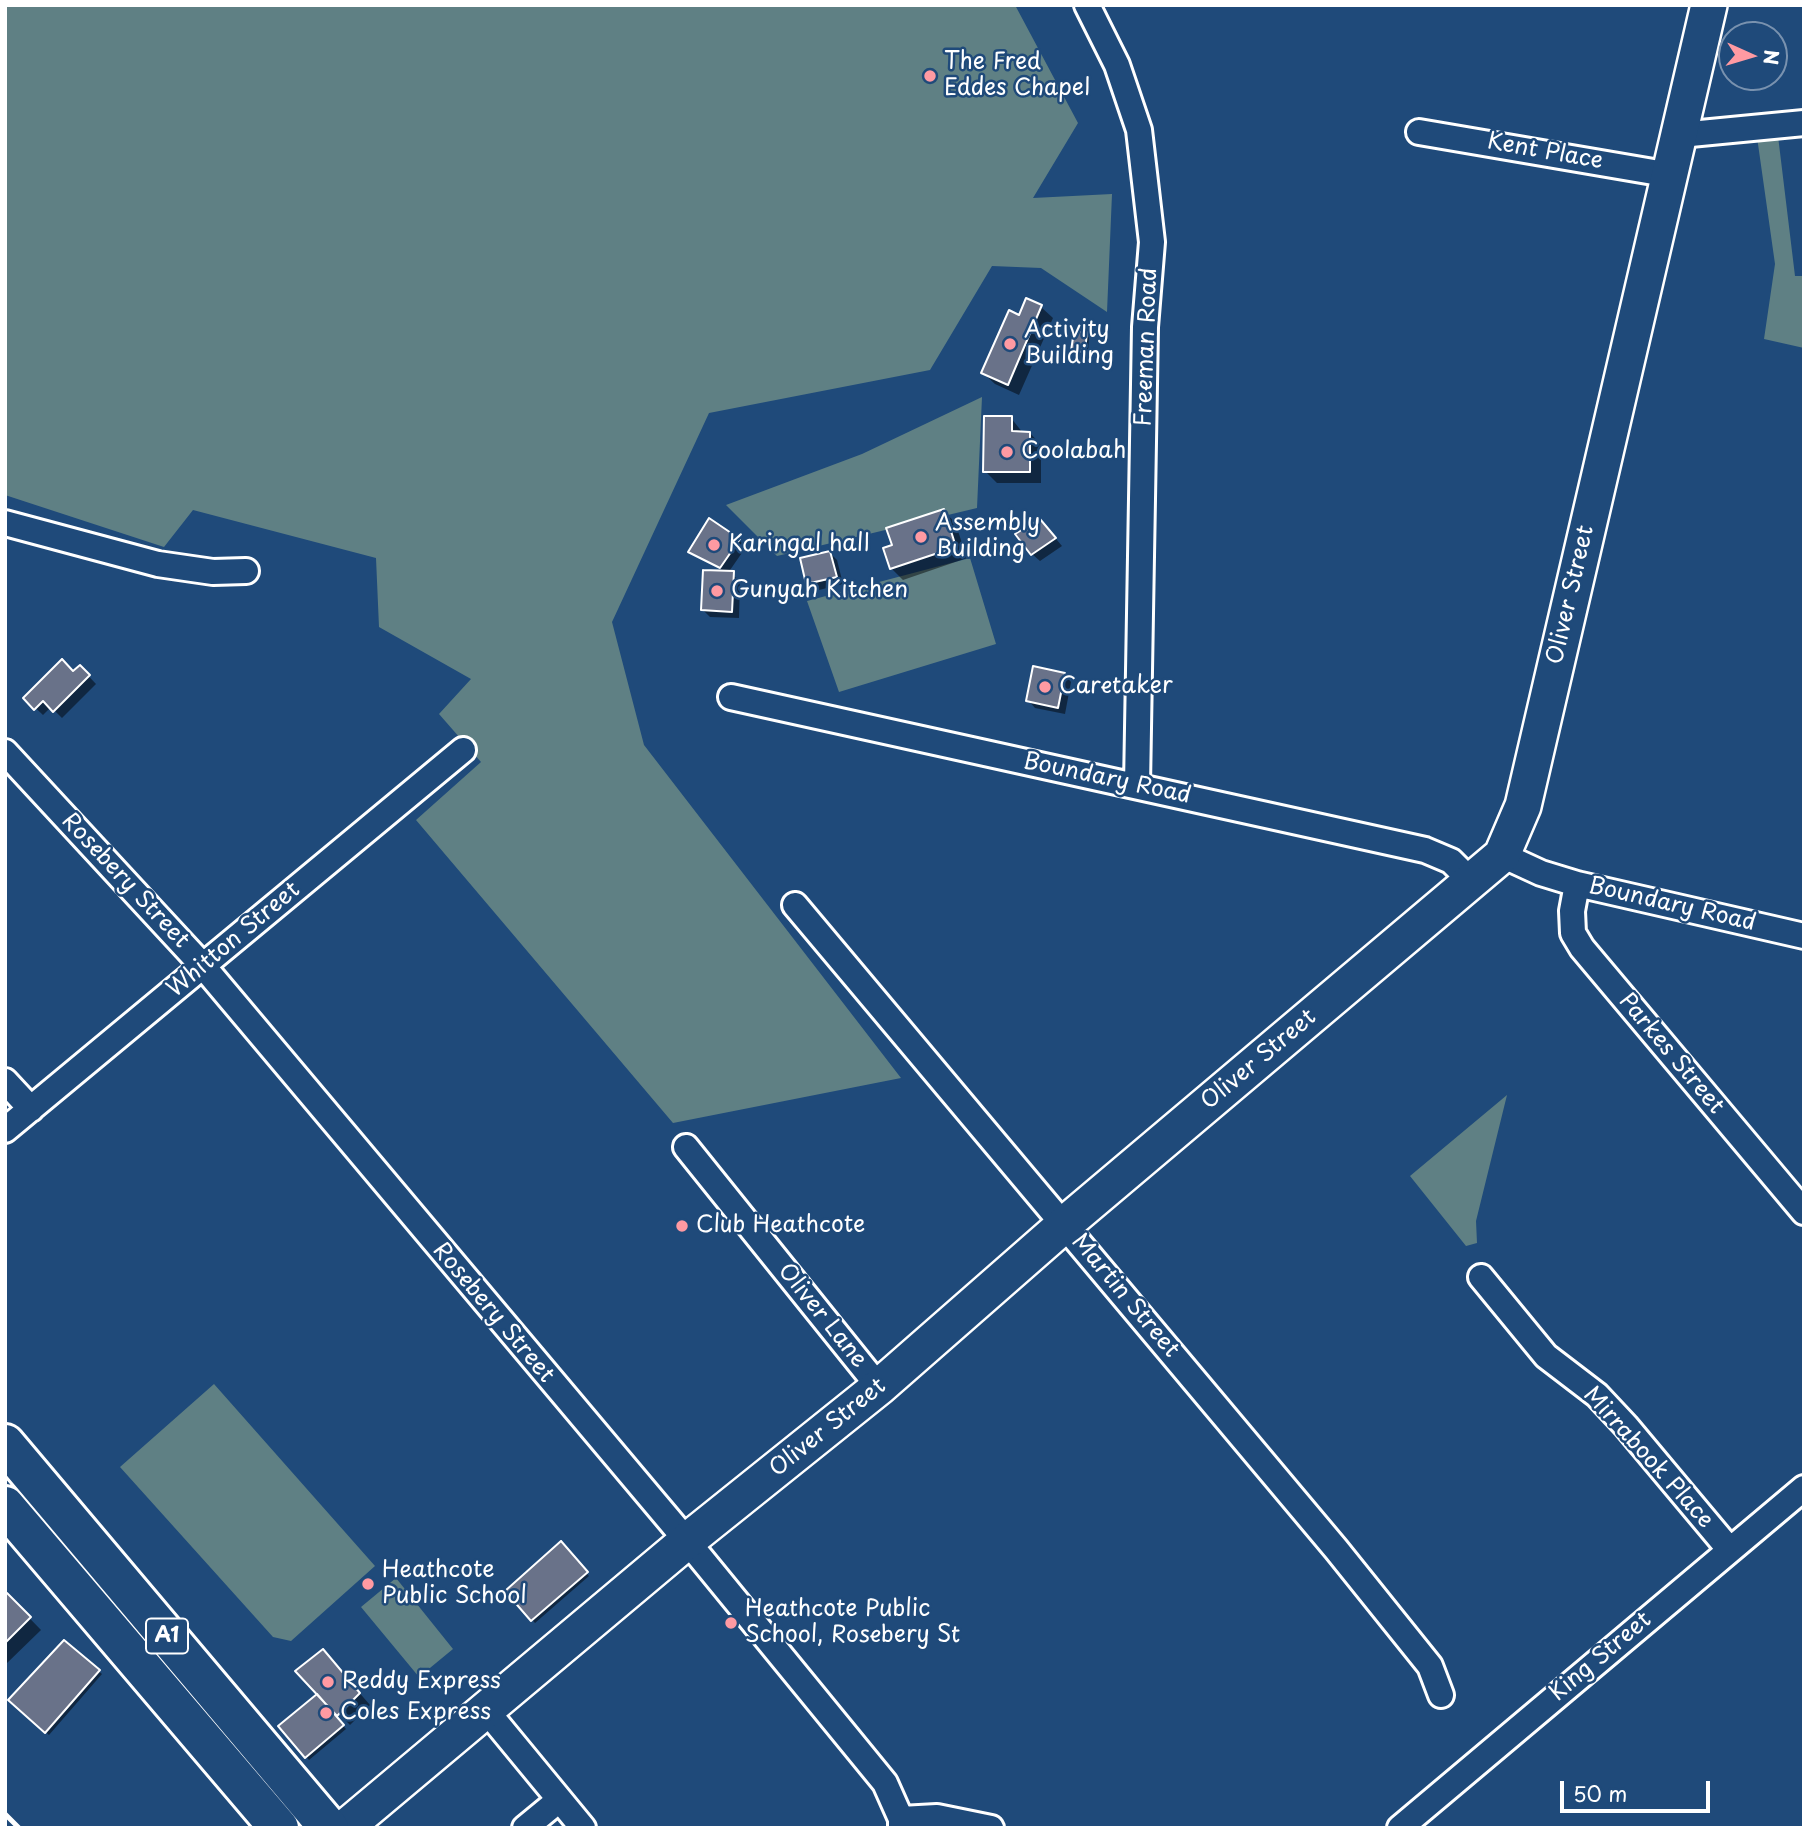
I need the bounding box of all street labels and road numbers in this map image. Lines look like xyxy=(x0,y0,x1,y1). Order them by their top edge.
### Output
street label: Kent Place xyxy=(1485,128,1605,176)
street label: Freeman Road xyxy=(1130,267,1164,427)
street label: Oliver Street xyxy=(1542,523,1600,667)
street label: Boundary Road xyxy=(1021,748,1193,810)
street label: Rosebery Street xyxy=(55,808,195,954)
street label: Boundary Road xyxy=(1586,872,1758,938)
street label: Whitton Street xyxy=(162,877,306,1003)
street label: Parkes Street xyxy=(1612,988,1730,1120)
street label: Oliver Street xyxy=(1196,1004,1322,1116)
street label: Martin Street xyxy=(1065,1228,1185,1364)
street label: Rosebery Street xyxy=(426,1237,560,1389)
street label: Oliver Lane xyxy=(771,1258,873,1374)
street label: Oliver Street xyxy=(764,1373,892,1483)
street label: Mirrabook Place xyxy=(1577,1382,1719,1534)
street label: King Street xyxy=(1545,1607,1657,1707)
road number: A1 xyxy=(146,1618,188,1654)

